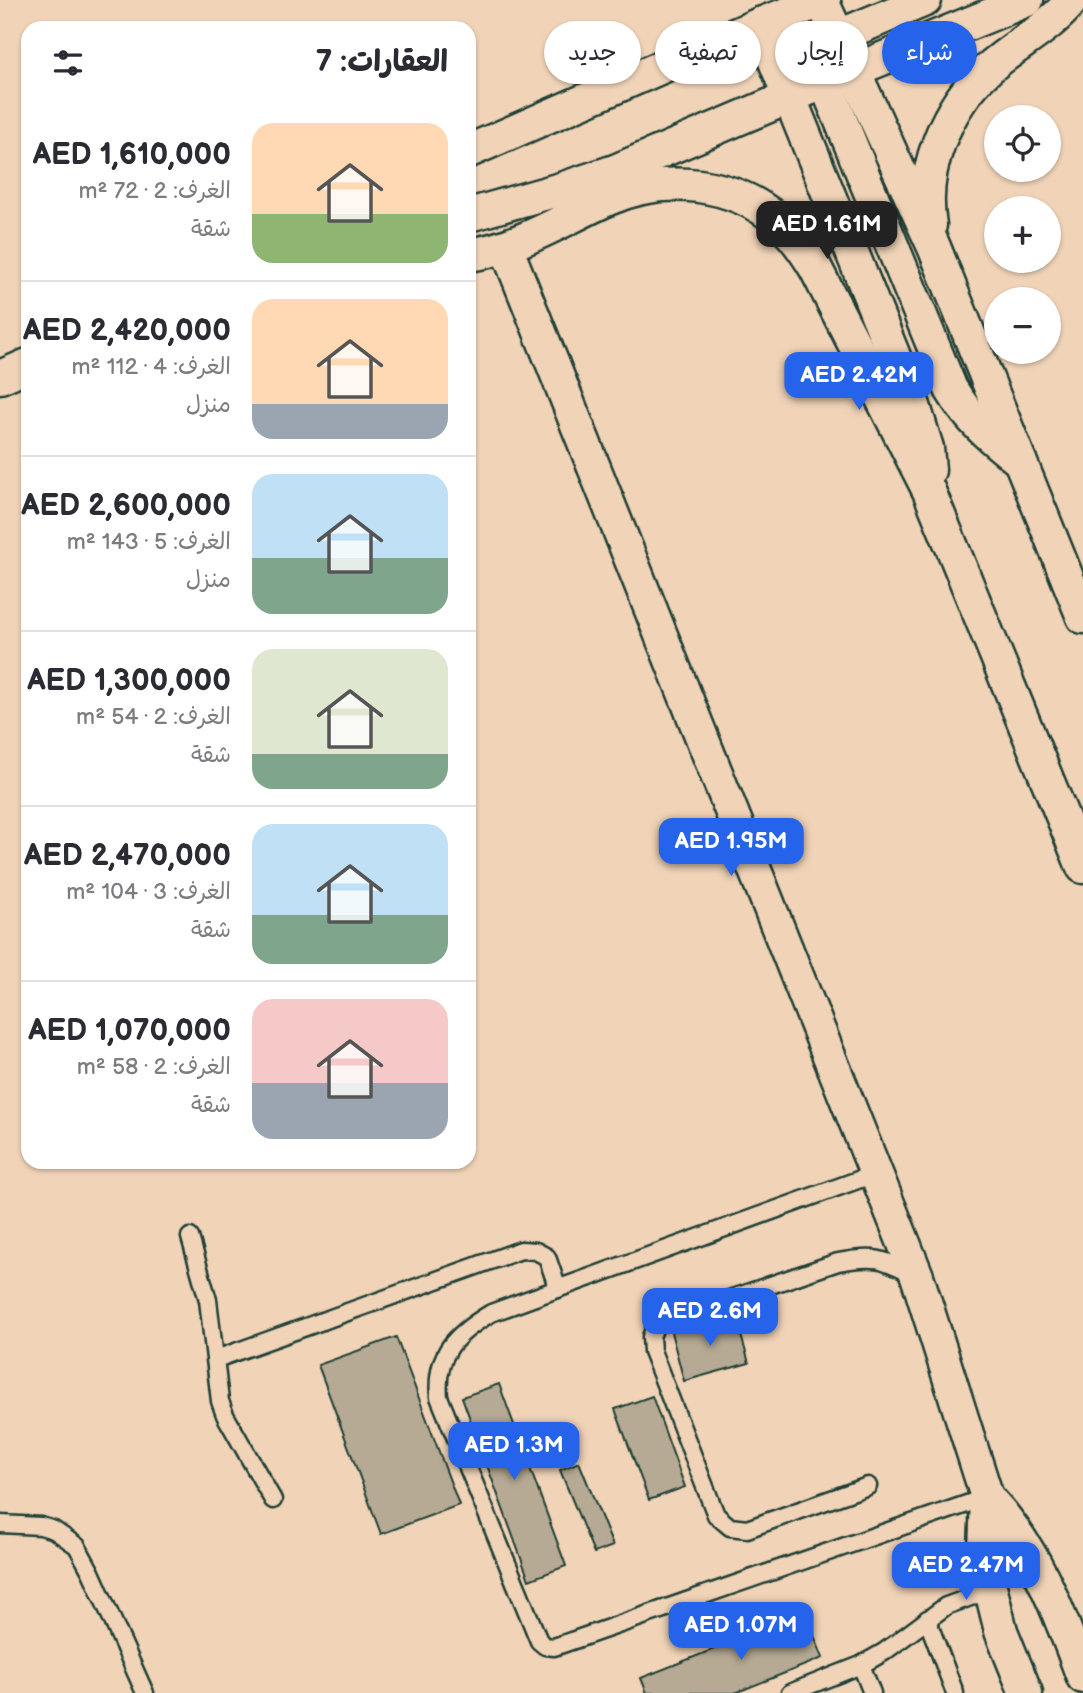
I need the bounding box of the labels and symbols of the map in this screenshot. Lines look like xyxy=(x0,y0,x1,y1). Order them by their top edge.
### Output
pin: AED 1.61M xyxy=(747,202,907,261)
pin: AED 2.42M xyxy=(779,352,939,412)
pin: AED 1.95M xyxy=(651,818,811,878)
pin: AED 2.6M xyxy=(638,1288,782,1348)
pin: AED 1.3M xyxy=(442,1422,586,1482)
pin: AED 2.47M xyxy=(886,1542,1046,1602)
pin: AED 1.07M xyxy=(661,1602,821,1662)

